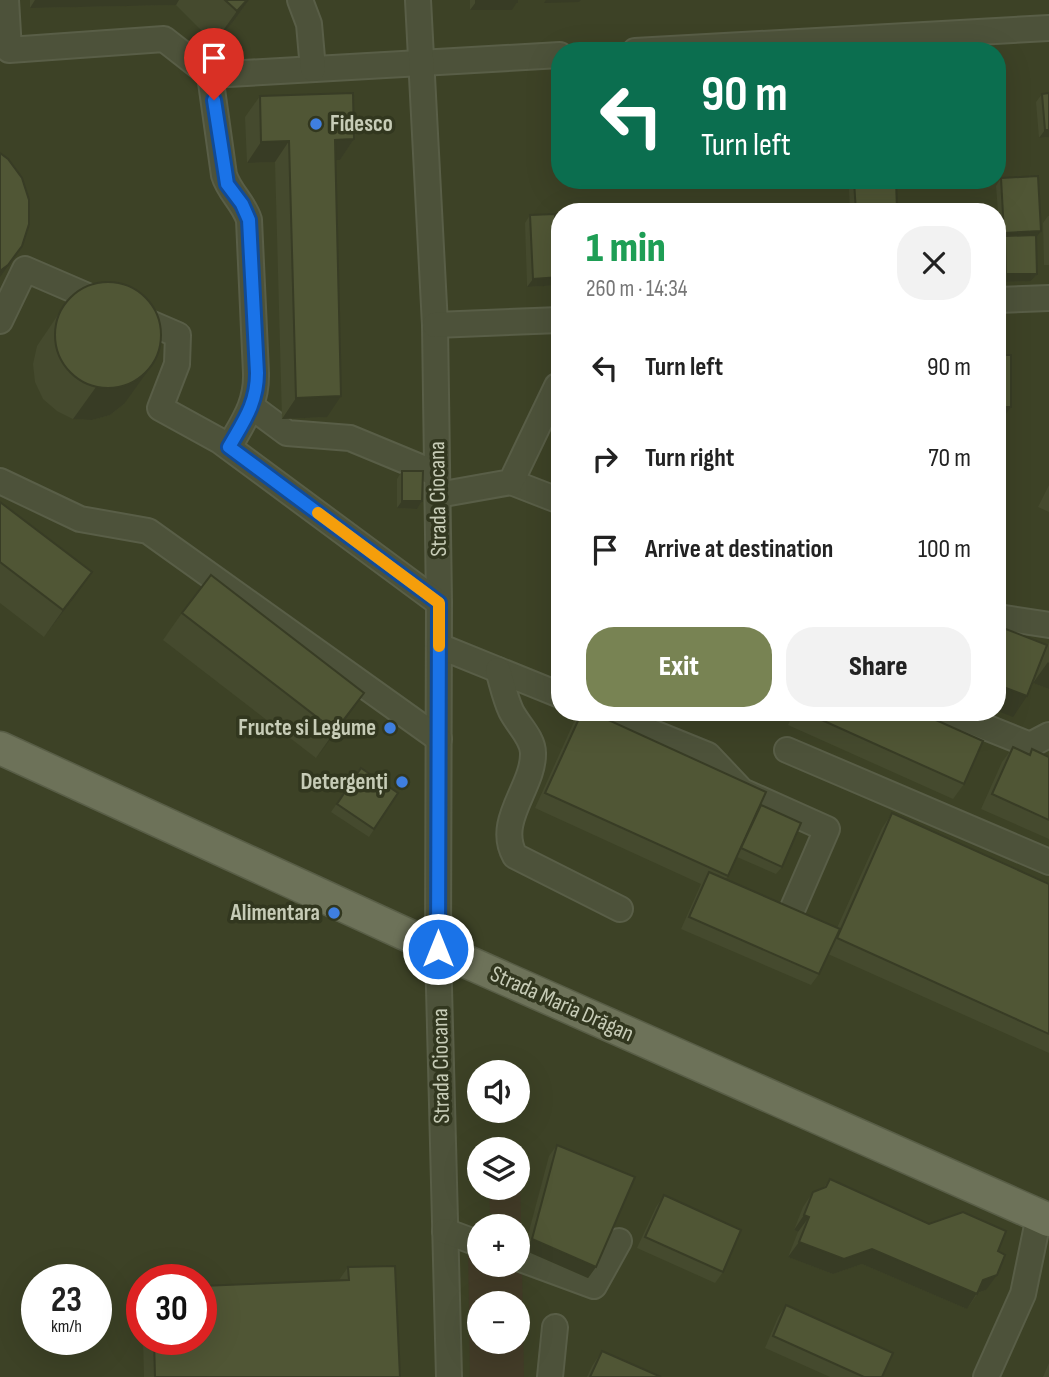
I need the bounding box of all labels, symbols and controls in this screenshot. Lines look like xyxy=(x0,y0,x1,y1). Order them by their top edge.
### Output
pin xyxy=(184,28,244,100)
icon: arrive xyxy=(195,39,233,77)
text: 90 m xyxy=(701,66,788,125)
icon: left xyxy=(586,70,677,161)
place label: Fidesco xyxy=(330,110,393,138)
marker: Fidesco xyxy=(308,116,324,132)
text: Turn left xyxy=(701,126,791,165)
text: 1 min xyxy=(586,223,666,274)
button: close xyxy=(897,226,971,300)
text: 260 m · 14:34 xyxy=(586,275,687,303)
icon: left xyxy=(586,349,624,387)
text: Turn left xyxy=(645,352,723,383)
text: 90 m xyxy=(927,352,971,383)
icon: right xyxy=(586,440,624,478)
street label: Strada Ciocana xyxy=(423,441,453,557)
text: Turn right xyxy=(645,443,734,474)
text: 70 m xyxy=(928,443,971,474)
icon: arrive xyxy=(586,531,624,569)
text: Arrive at destination xyxy=(645,534,833,565)
text: 100 m xyxy=(918,534,971,565)
button: Exit xyxy=(586,627,772,707)
button: Share xyxy=(786,627,971,707)
place label: Fructe si Legume xyxy=(238,714,376,742)
marker: Fructe si Legume xyxy=(382,720,398,736)
place label: Detergenți xyxy=(300,768,388,796)
marker: Detergenți xyxy=(394,774,410,790)
place label: Alimentara xyxy=(230,899,320,927)
marker: Alimentara xyxy=(326,905,342,921)
position arrow xyxy=(401,912,475,986)
street label: Strada Maria Drăgan xyxy=(486,960,638,1048)
street label: Strada Ciocana xyxy=(426,1008,456,1124)
map controls xyxy=(467,1060,530,1354)
button: sound xyxy=(467,1060,530,1123)
button: layers xyxy=(467,1137,530,1200)
button: + xyxy=(467,1214,530,1277)
speed limit sign: 30 xyxy=(126,1264,217,1355)
text: 23 xyxy=(51,1279,82,1322)
button: − xyxy=(467,1291,530,1354)
text: km/h xyxy=(51,1316,82,1337)

